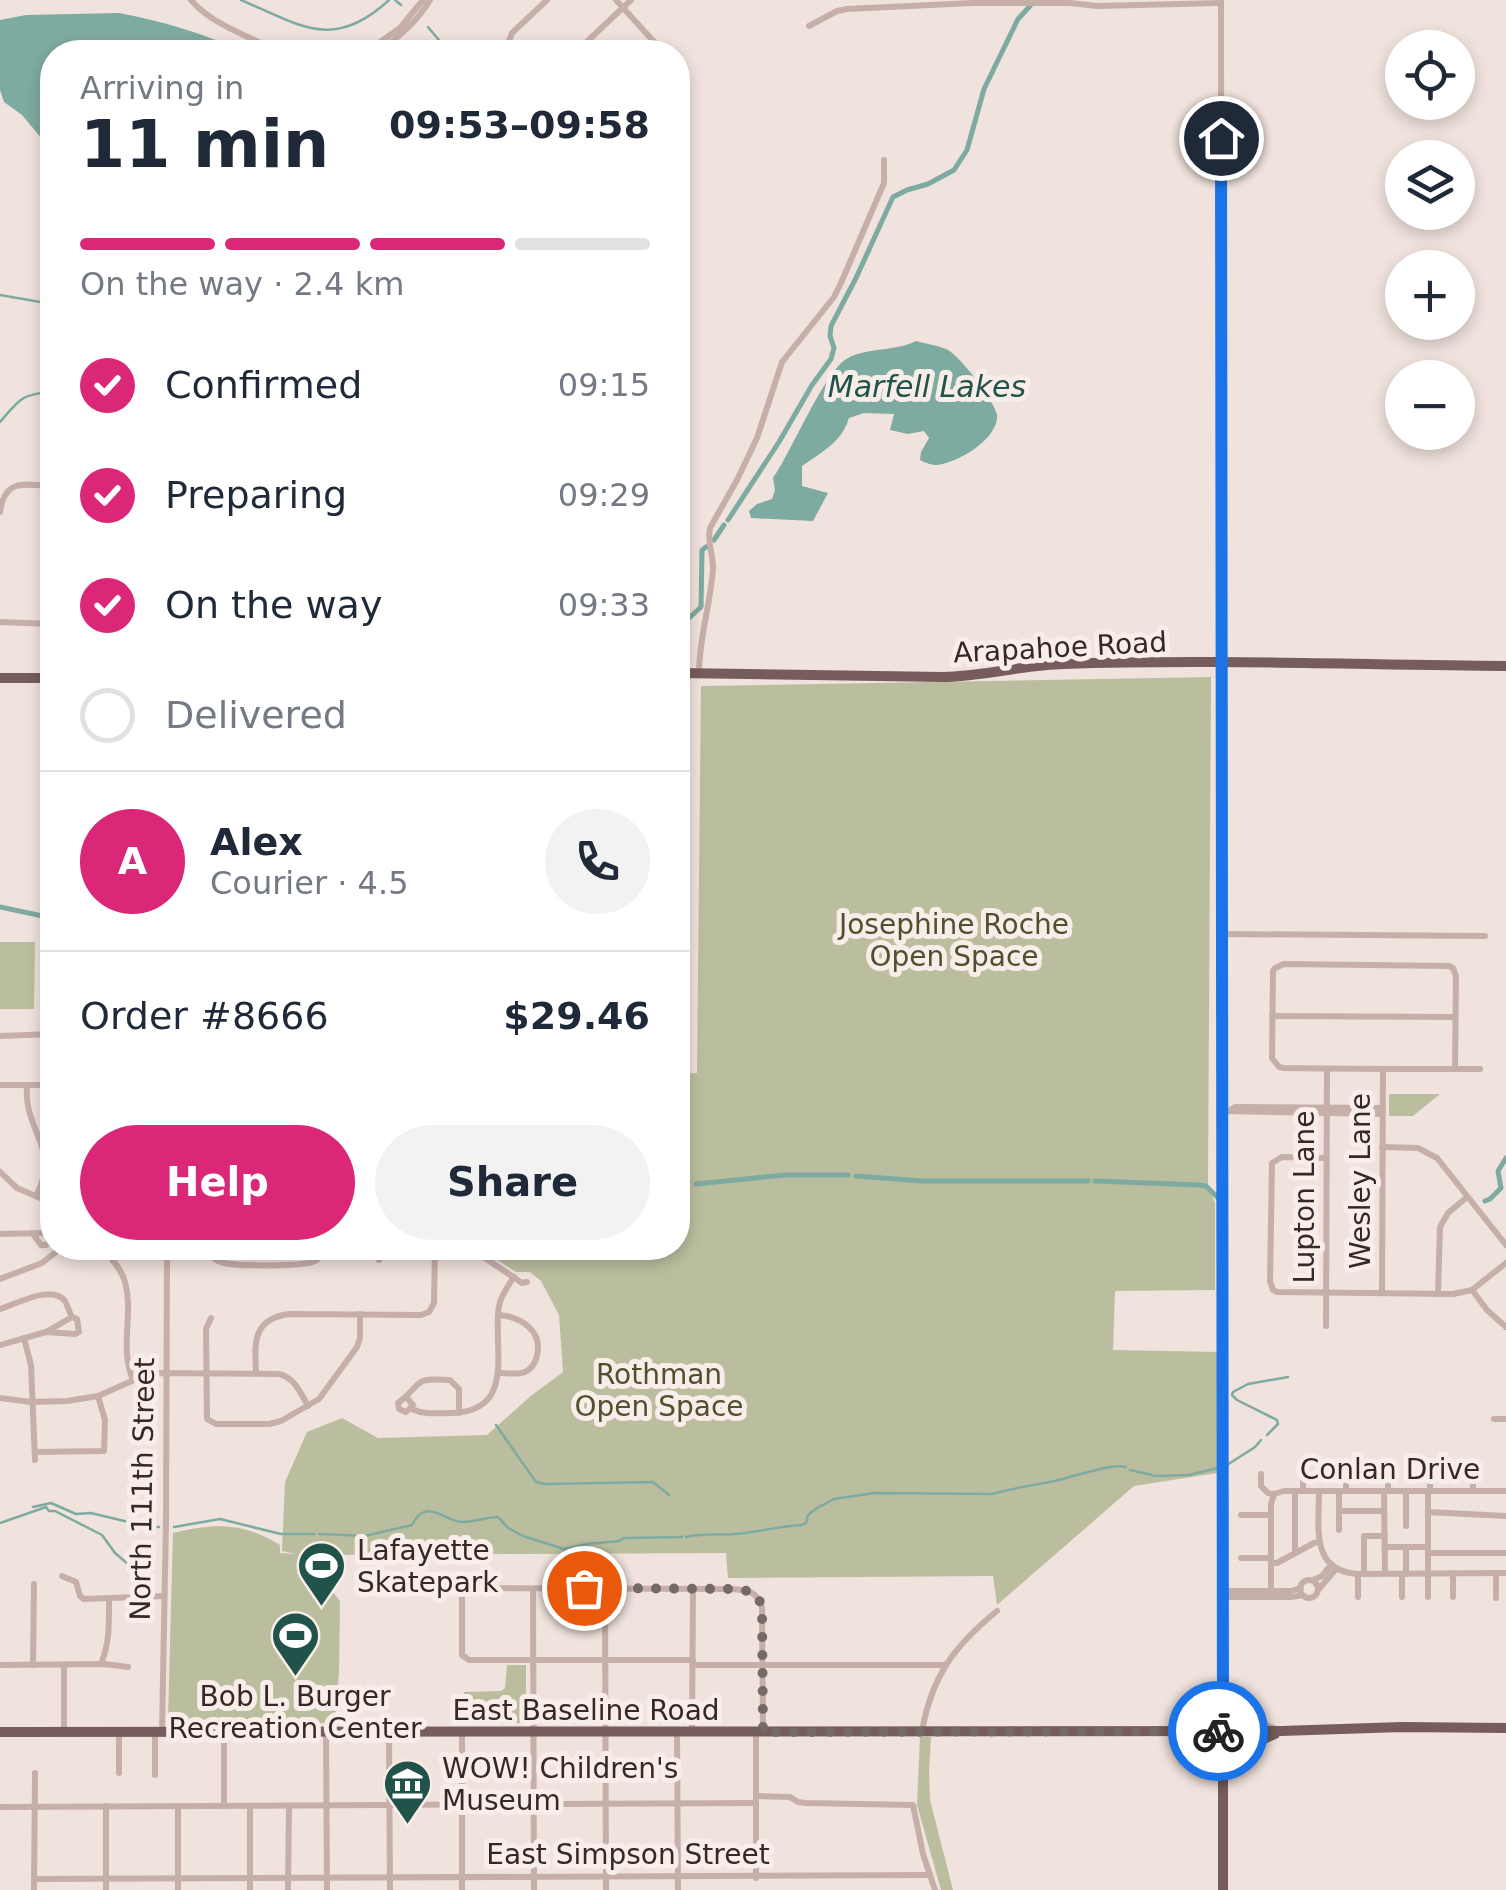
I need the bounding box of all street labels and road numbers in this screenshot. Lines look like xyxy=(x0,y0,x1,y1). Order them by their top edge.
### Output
street label: Arapahoe Road xyxy=(952,625,1168,670)
street label: Wesley Lane xyxy=(1344,1093,1377,1269)
street label: Lupton Lane xyxy=(1288,1110,1321,1284)
street label: North 111th Street xyxy=(124,1357,161,1621)
street label: Conlan Drive xyxy=(1300,1453,1480,1486)
street label: East Baseline Road xyxy=(452,1694,720,1727)
street label: East Simpson Street xyxy=(486,1838,770,1871)

